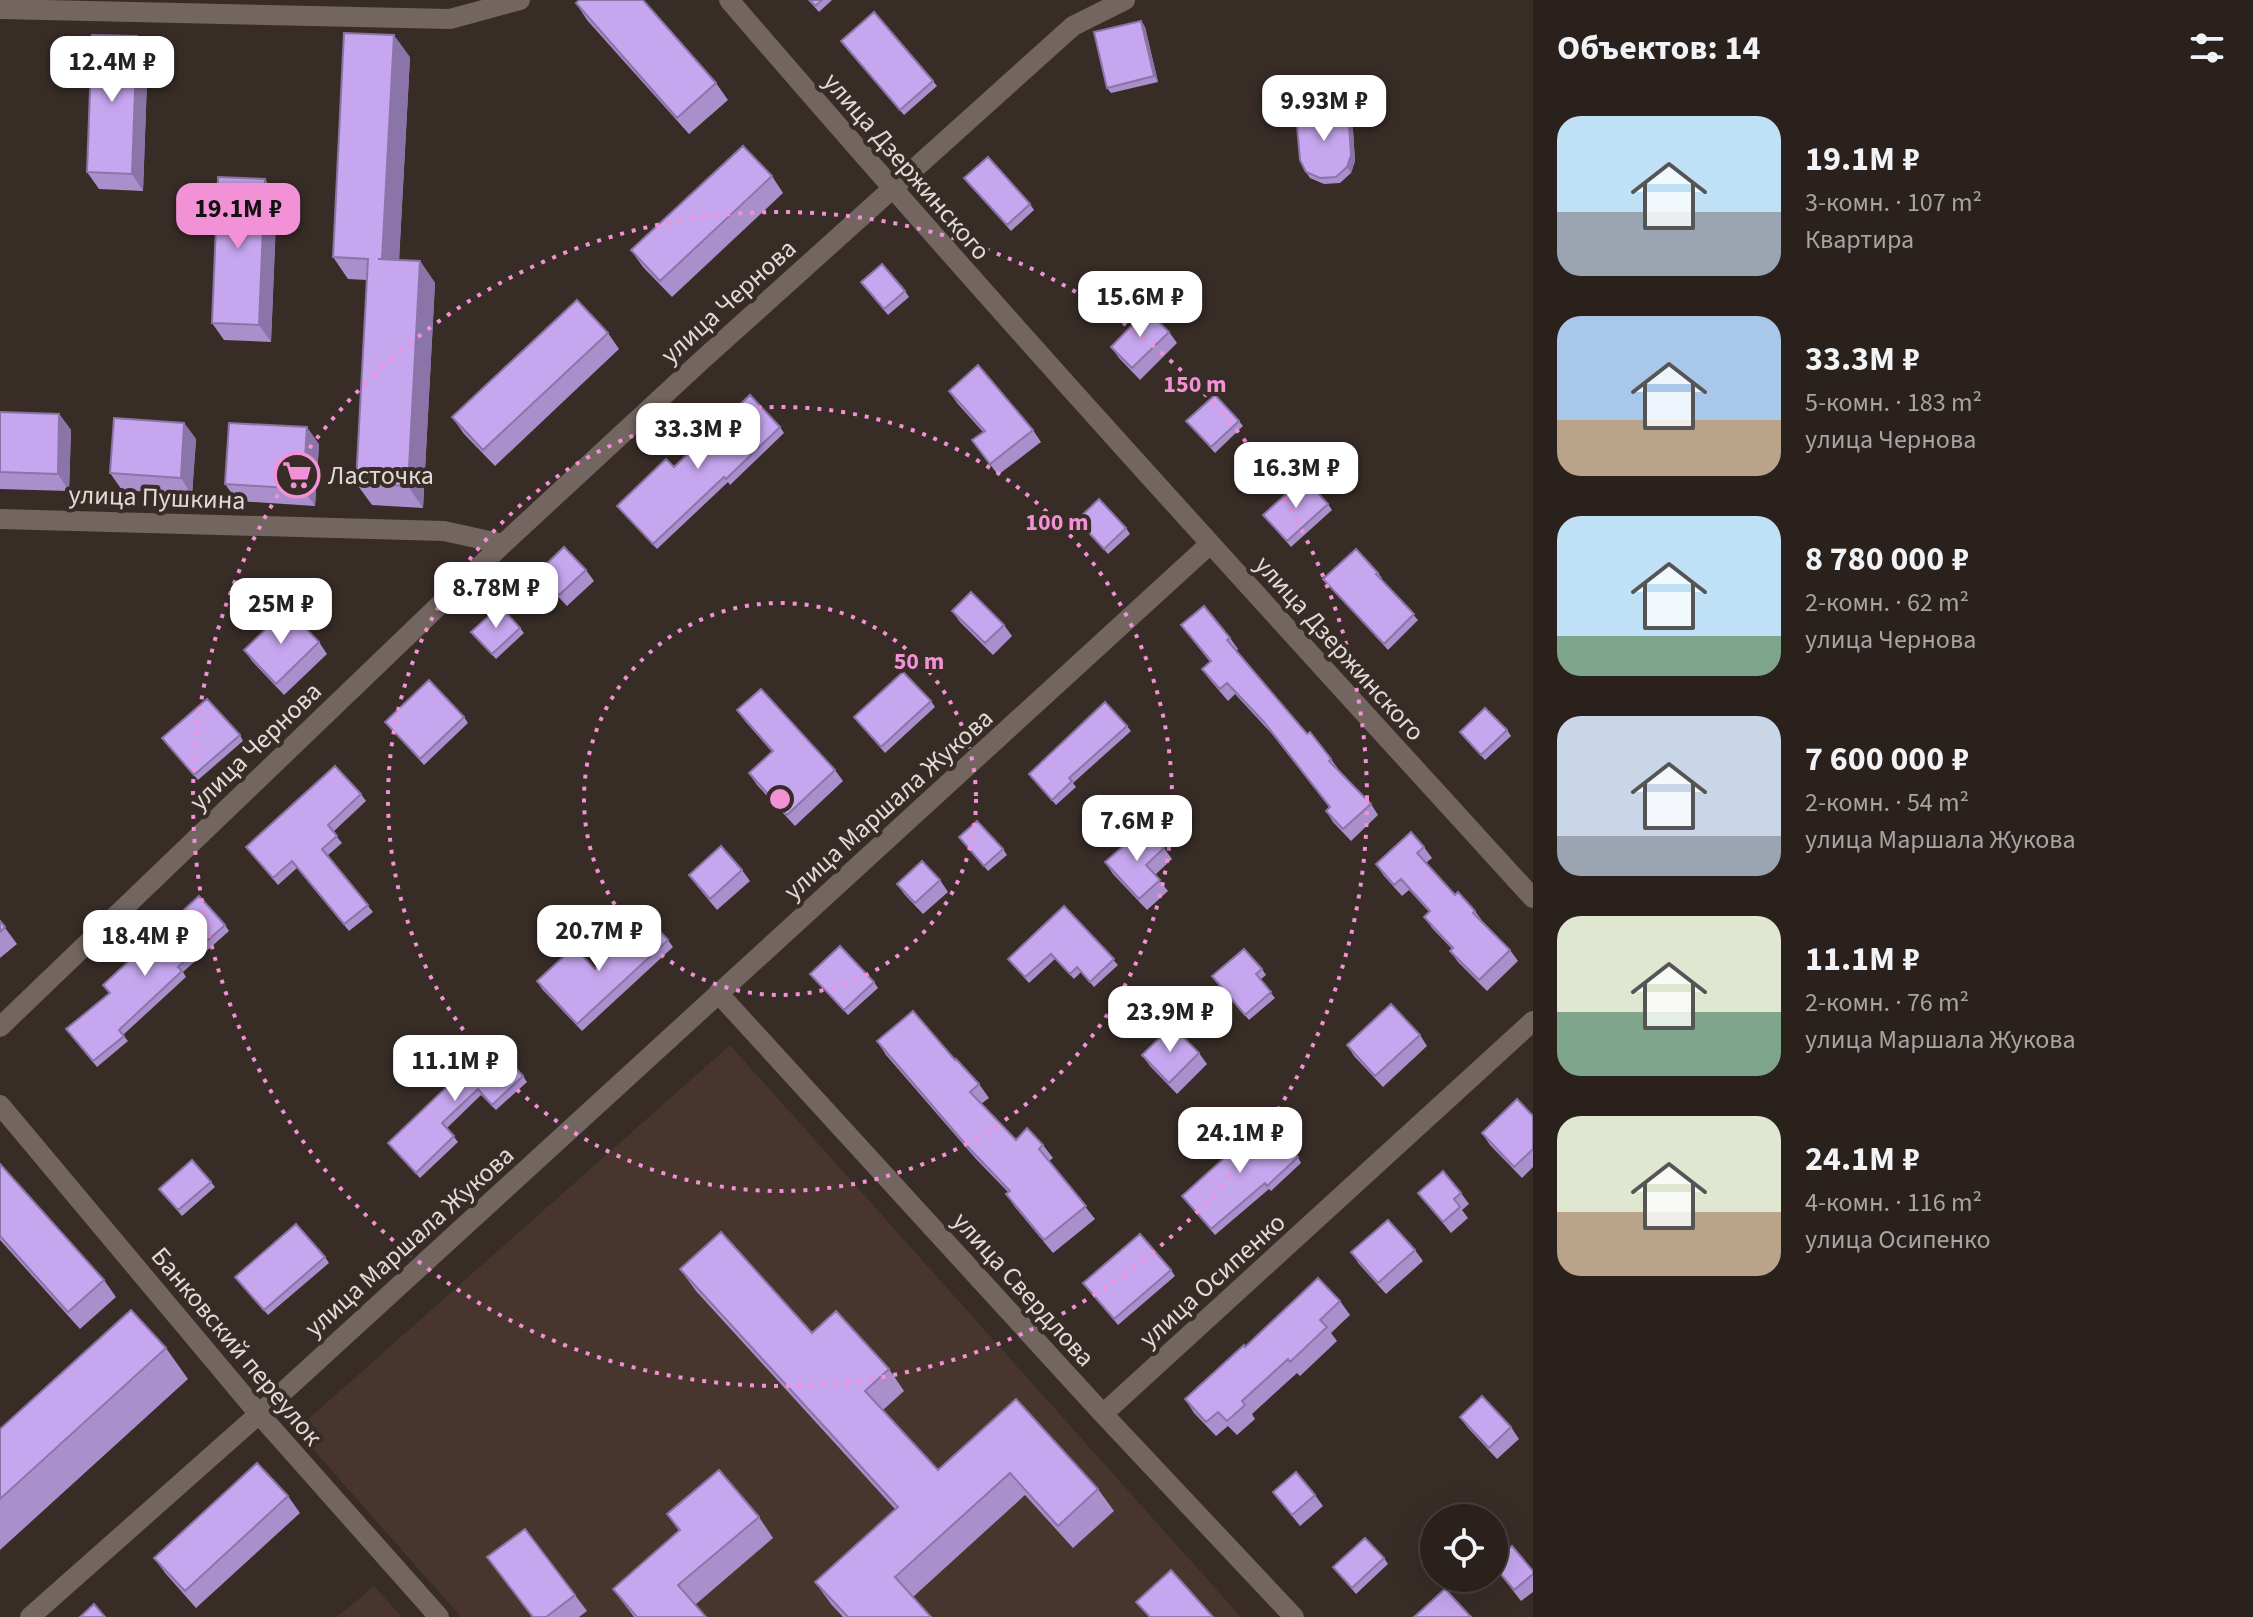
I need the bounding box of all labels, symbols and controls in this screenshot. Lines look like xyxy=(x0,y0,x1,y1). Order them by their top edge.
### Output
text: Объектов: 14 xyxy=(1557,24,1760,73)
icon: filters xyxy=(2185,26,2229,70)
pin: 12.4M ₽ xyxy=(38,36,186,104)
text: 12.4M ₽ xyxy=(68,43,156,80)
street label: улица Дзержинского xyxy=(814,64,999,268)
pin: 9.93M ₽ xyxy=(1250,75,1398,143)
text: 9.93M ₽ xyxy=(1280,82,1368,119)
text: 19.1M ₽ xyxy=(1805,135,1920,184)
icon: home xyxy=(1621,148,1717,244)
pin: 19.1M ₽ xyxy=(164,183,312,251)
text: 3-комн. · 107 m² xyxy=(1805,184,1982,221)
text: 19.1M ₽ xyxy=(194,190,282,227)
text: Квартира xyxy=(1805,221,1914,258)
street label: улица Чернова xyxy=(652,230,804,372)
pin: 15.6M ₽ xyxy=(1066,271,1214,339)
text: 15.6M ₽ xyxy=(1096,278,1184,315)
text: 33.3M ₽ xyxy=(1805,335,1920,384)
icon: home xyxy=(1621,348,1717,444)
text: 150 m xyxy=(1163,367,1227,402)
text: 5-комн. · 183 m² xyxy=(1805,384,1982,421)
pin: 33.3M ₽ xyxy=(624,403,772,471)
text: 33.3M ₽ xyxy=(654,410,742,447)
text: улица Чернова xyxy=(1805,421,1976,458)
pin: 16.3M ₽ xyxy=(1222,442,1370,510)
text: 16.3M ₽ xyxy=(1252,449,1340,486)
supermarket icon: Ласточка xyxy=(273,451,321,499)
place label: Ласточка xyxy=(328,457,434,494)
street label: улица Пушкина xyxy=(68,476,246,519)
text: 100 m xyxy=(1025,505,1089,540)
text: 8 780 000 ₽ xyxy=(1805,535,1969,584)
street label: улица Дзержинского xyxy=(1246,547,1433,749)
icon: home xyxy=(1621,548,1717,644)
pin: 8.78M ₽ xyxy=(422,562,570,630)
text: 8.78M ₽ xyxy=(452,569,540,606)
pin: 25M ₽ xyxy=(225,578,337,646)
text: 2-комн. · 62 m² xyxy=(1805,584,1969,621)
text: 25M ₽ xyxy=(248,585,314,622)
text: улица Чернова xyxy=(1805,621,1976,658)
text: 50 m xyxy=(894,644,944,679)
street label: улица Чернова xyxy=(181,674,330,819)
street label: улица Маршала Жукова xyxy=(775,700,1001,909)
text: 7 600 000 ₽ xyxy=(1805,735,1969,784)
icon: home xyxy=(1621,748,1717,844)
text: 2-комн. · 54 m² xyxy=(1805,784,1969,821)
centre of rings xyxy=(766,785,794,813)
pin: 7.6M ₽ xyxy=(1072,795,1202,863)
text: 7.6M ₽ xyxy=(1100,802,1174,839)
text: улица Маршала Жукова xyxy=(1805,821,2076,858)
pin: 20.7M ₽ xyxy=(525,905,673,973)
pin: 18.4M ₽ xyxy=(71,910,219,978)
text: 20.7M ₽ xyxy=(555,912,643,949)
text: 18.4M ₽ xyxy=(101,917,189,954)
text: 11.1M ₽ xyxy=(1805,935,1920,984)
icon: home xyxy=(1621,948,1717,1044)
text: 2-комн. · 76 m² xyxy=(1805,984,1969,1021)
pin: 23.9M ₽ xyxy=(1096,986,1244,1054)
text: 23.9M ₽ xyxy=(1126,993,1214,1030)
text: улица Маршала Жукова xyxy=(1805,1021,2076,1058)
pin: 11.1M ₽ xyxy=(381,1035,529,1103)
text: 11.1M ₽ xyxy=(411,1042,499,1079)
pin: 24.1M ₽ xyxy=(1166,1107,1314,1175)
text: 24.1M ₽ xyxy=(1196,1114,1284,1151)
text: 24.1M ₽ xyxy=(1805,1135,1920,1184)
street label: улица Маршала Жукова xyxy=(296,1137,522,1346)
icon: home xyxy=(1621,1148,1717,1244)
text: 4-комн. · 116 m² xyxy=(1805,1184,1982,1221)
street label: улица Свердлова xyxy=(944,1204,1103,1375)
street label: улица Осипенко xyxy=(1131,1205,1294,1356)
text: улица Осипенко xyxy=(1805,1221,1991,1258)
street label: Банковский переулок xyxy=(142,1239,331,1454)
map controls xyxy=(1420,1504,1508,1592)
button: locate xyxy=(1420,1504,1508,1592)

